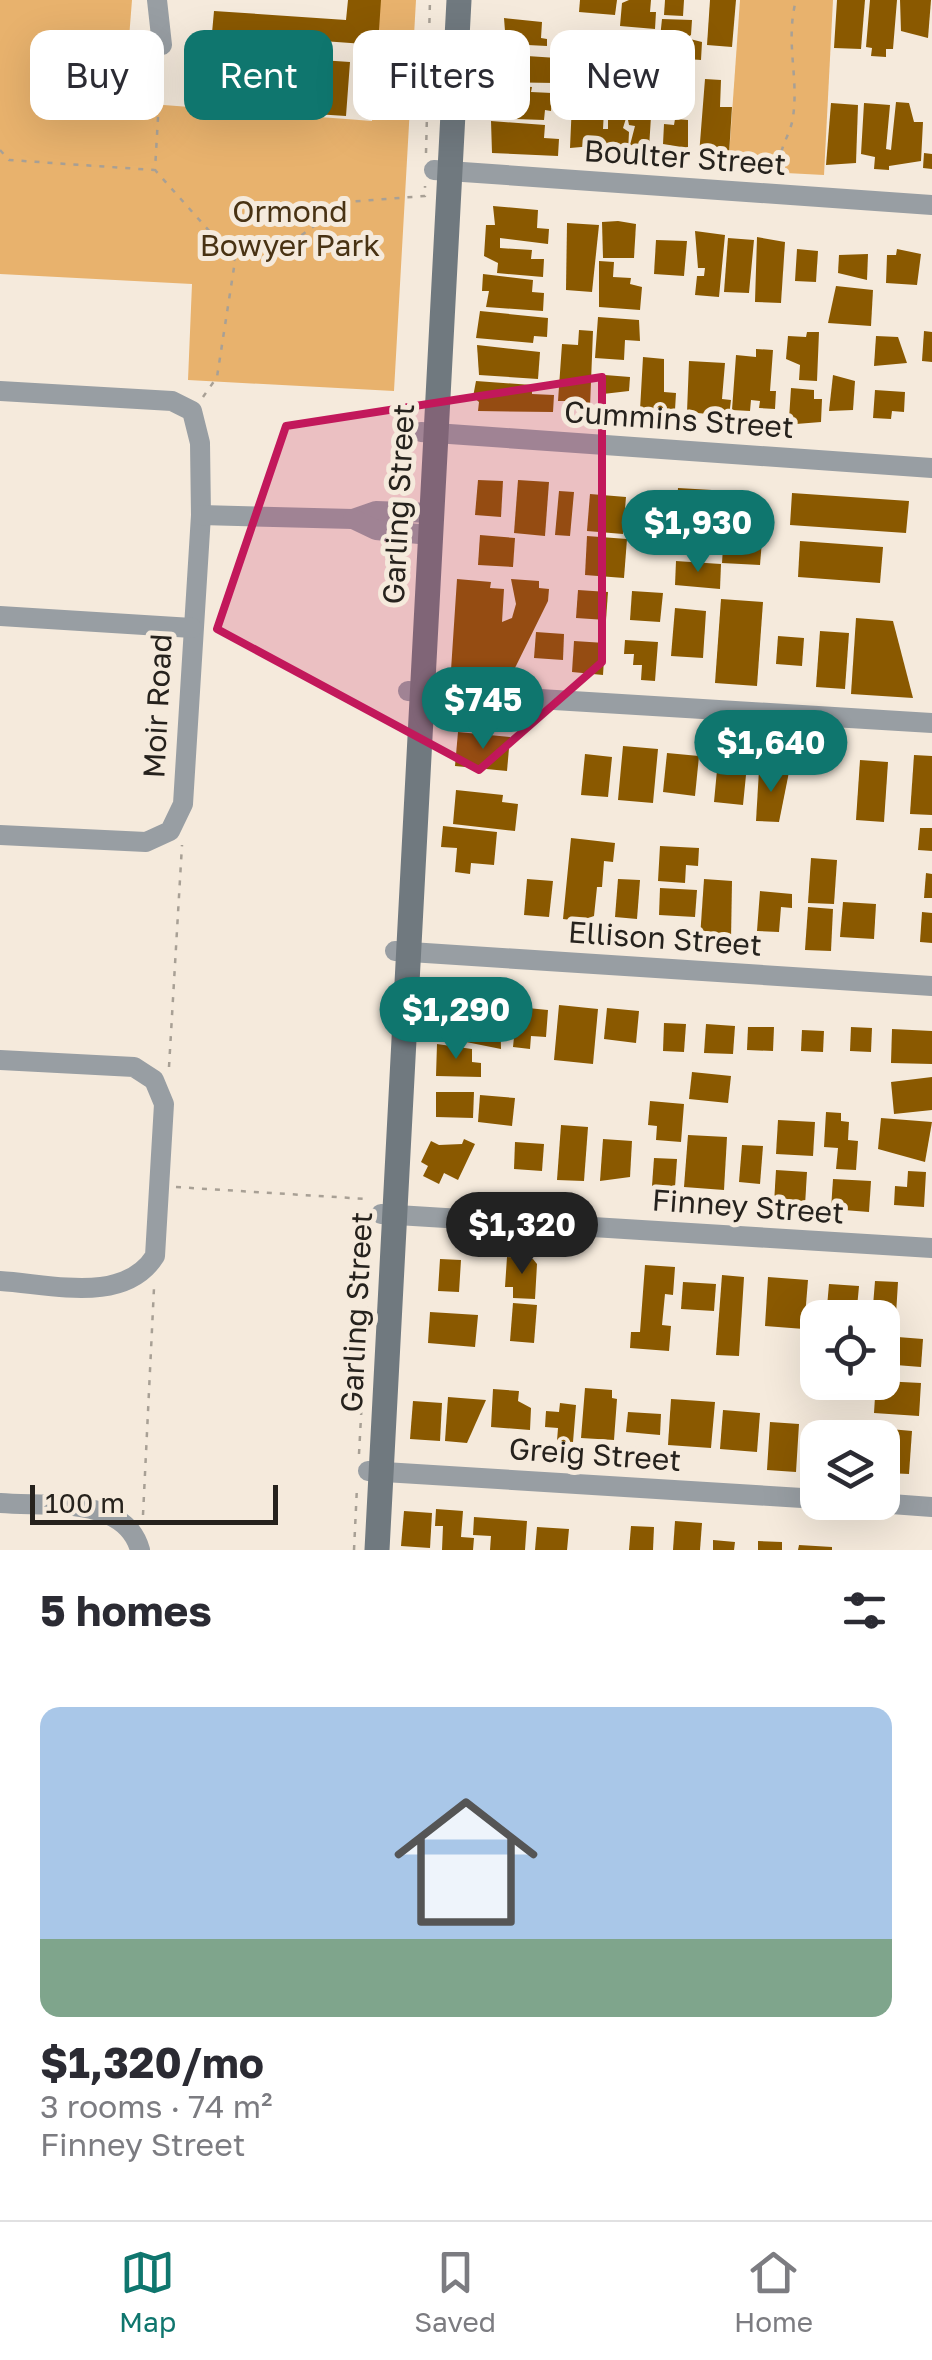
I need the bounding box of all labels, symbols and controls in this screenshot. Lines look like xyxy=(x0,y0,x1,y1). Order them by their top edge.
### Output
chip: Buy xyxy=(30,30,164,120)
chip: Rent xyxy=(184,30,333,120)
chip: Filters xyxy=(353,30,530,120)
chip: New xyxy=(550,30,695,120)
street label: Boulter Street xyxy=(583,132,787,182)
park label: Ormond Bowyer Park xyxy=(200,193,380,263)
street label: Cummins Street xyxy=(563,393,795,445)
street label: Garling Street xyxy=(375,403,421,605)
pin: $1,930 xyxy=(617,490,779,575)
text: $1,930 xyxy=(644,503,752,541)
street label: Moir Road xyxy=(135,633,179,779)
pin: $745 xyxy=(424,667,542,752)
text: $745 xyxy=(444,680,522,718)
pin: $1,640 xyxy=(690,710,852,795)
text: $1,640 xyxy=(716,723,826,761)
street label: Ellison Street xyxy=(567,913,763,963)
pin: $1,290 xyxy=(375,977,537,1062)
text: $1,290 xyxy=(402,990,510,1028)
street label: Finney Street xyxy=(651,1181,845,1231)
pin: $1,320 xyxy=(441,1192,603,1277)
text: $1,320 xyxy=(468,1205,576,1243)
street label: Garling Street xyxy=(333,1211,379,1413)
map controls xyxy=(800,1300,900,1520)
button: locate xyxy=(800,1300,900,1400)
button: layers xyxy=(800,1420,900,1520)
street label: Greig Street xyxy=(508,1430,682,1478)
scale bar xyxy=(30,1480,278,1524)
text: 100 m xyxy=(45,1486,125,1519)
icon: filters xyxy=(837,1583,892,1638)
text: 5 homes xyxy=(40,1585,212,1635)
icon: home xyxy=(376,1772,556,1952)
text: $1,320/mo xyxy=(40,2037,264,2087)
text: 3 rooms · 74 m² xyxy=(40,2087,272,2125)
text: Finney Street xyxy=(40,2125,246,2163)
tab: Map xyxy=(119,2245,176,2338)
tab: Saved xyxy=(414,2245,496,2338)
tab: Home xyxy=(734,2245,813,2338)

